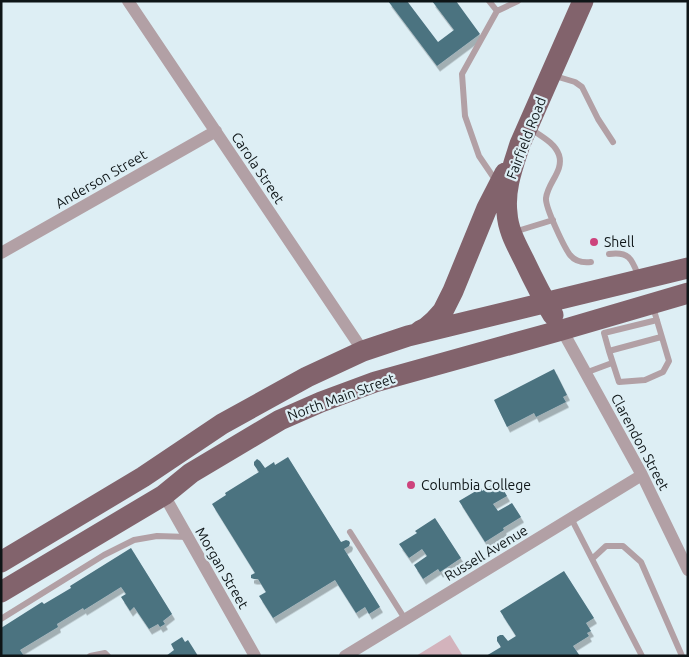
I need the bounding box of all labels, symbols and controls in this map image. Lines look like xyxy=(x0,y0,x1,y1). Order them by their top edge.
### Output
street label: Fairfield Road xyxy=(503,95,549,181)
street label: Carola Street xyxy=(228,129,288,207)
street label: Anderson Street xyxy=(52,146,150,212)
place label: Shell xyxy=(604,234,635,250)
marker: Shell xyxy=(588,236,600,248)
street label: North Main Street xyxy=(285,370,397,424)
street label: Clarendon Street xyxy=(608,391,672,494)
place label: Columbia College xyxy=(421,477,531,493)
marker: Columbia College xyxy=(405,479,417,491)
street label: Russell Avenue xyxy=(441,522,531,584)
street label: Morgan Street xyxy=(192,525,252,612)

